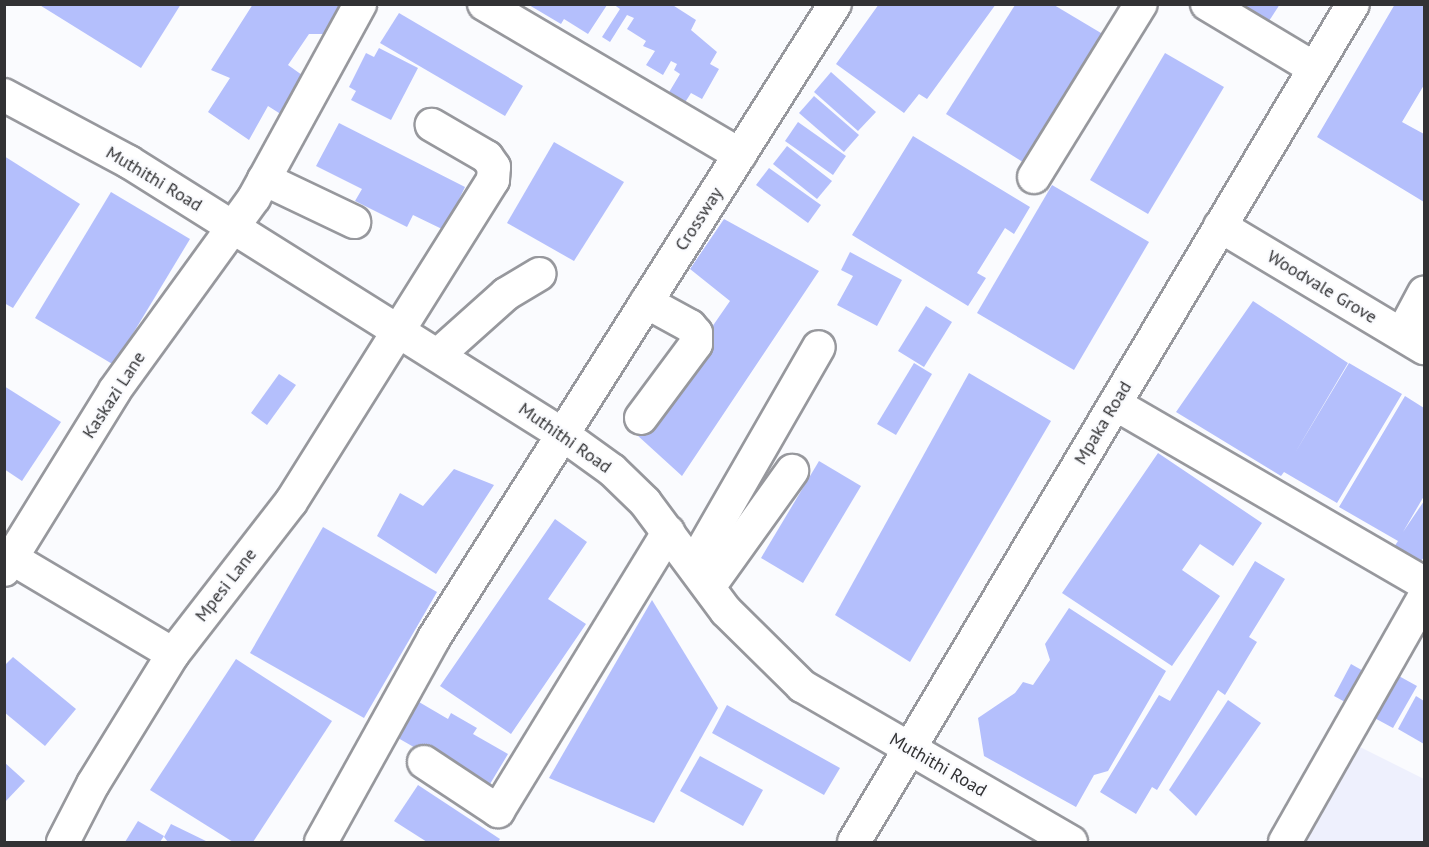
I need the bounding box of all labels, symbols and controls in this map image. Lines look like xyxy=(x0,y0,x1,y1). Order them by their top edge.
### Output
street label: Muthithi Road xyxy=(102,142,206,216)
street label: Crossway xyxy=(670,183,728,255)
street label: Woodvale Grove xyxy=(1263,246,1381,328)
street label: Kaskazi Lane xyxy=(78,348,150,442)
street label: Mpaka Road xyxy=(1070,377,1136,469)
street label: Muthithi Road xyxy=(514,398,616,478)
street label: Mpesi Lane xyxy=(191,544,261,626)
street label: Muthithi Road xyxy=(886,729,990,801)

